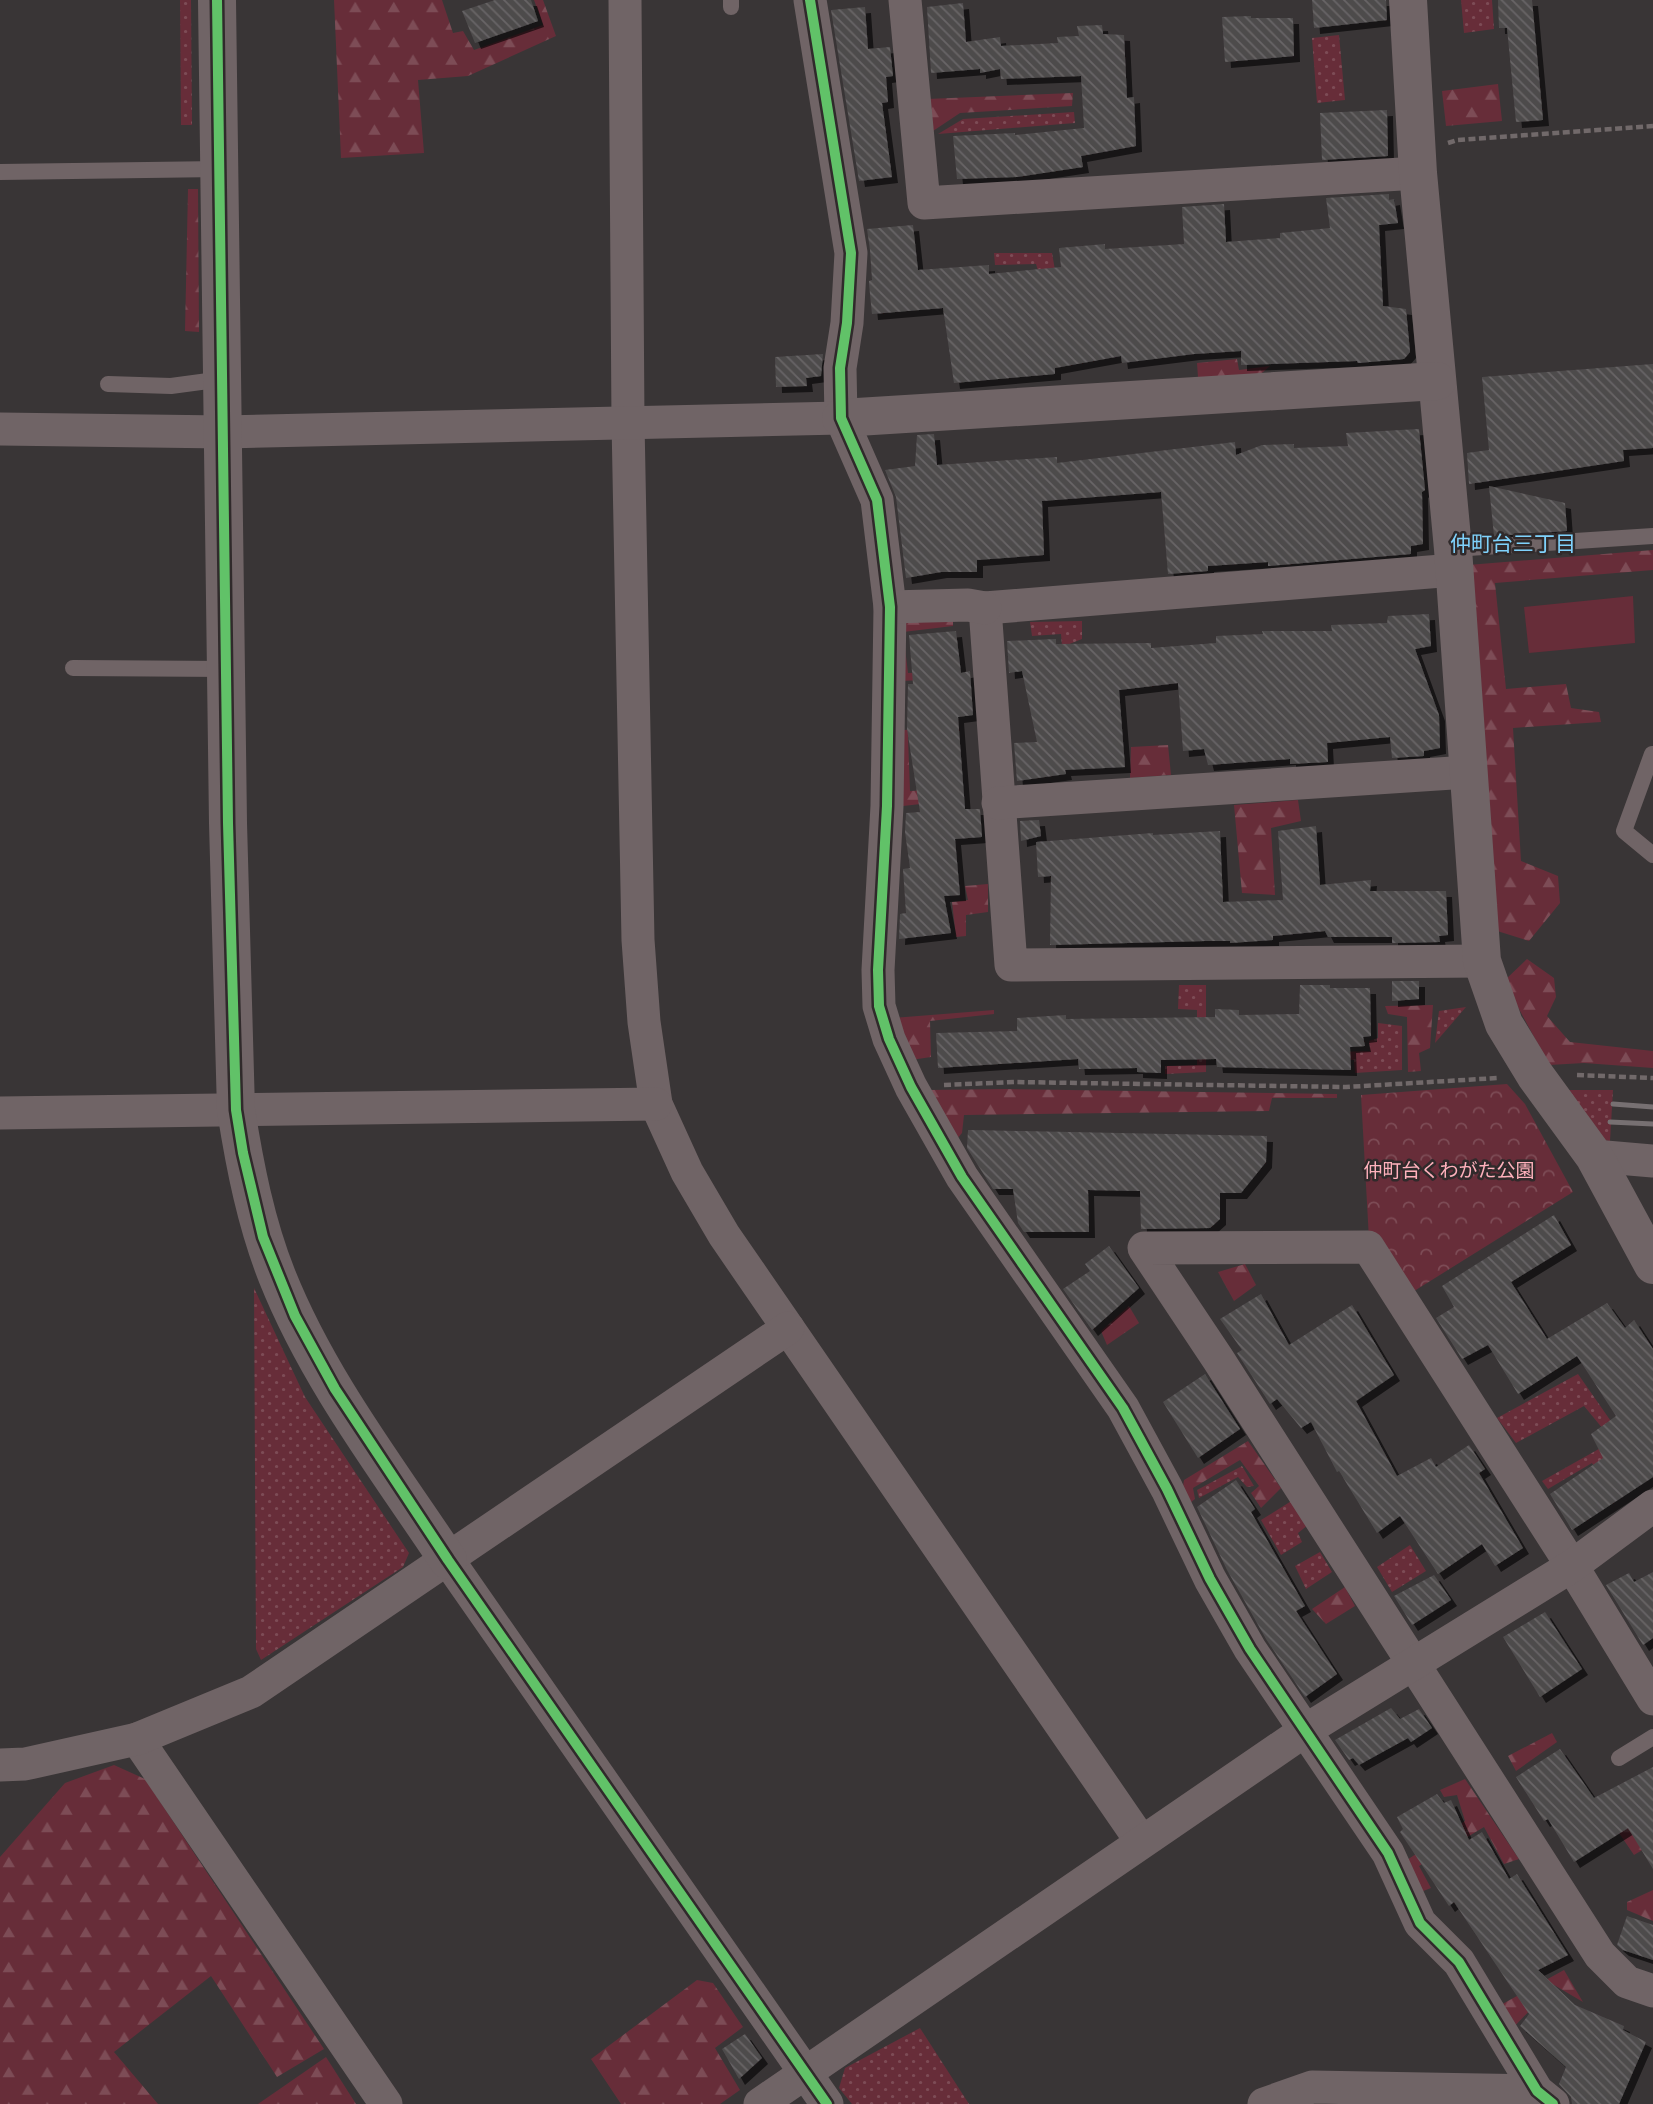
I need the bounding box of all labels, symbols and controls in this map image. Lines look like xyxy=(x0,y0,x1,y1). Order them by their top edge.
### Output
district label: 仲町台三丁目 xyxy=(1450,530,1576,558)
park label: 仲町台くわがた公園 xyxy=(1363,1158,1535,1184)

